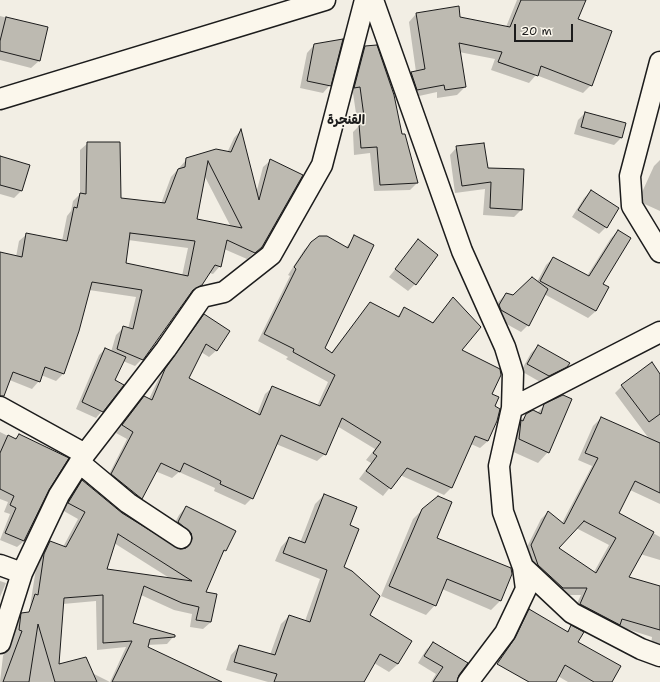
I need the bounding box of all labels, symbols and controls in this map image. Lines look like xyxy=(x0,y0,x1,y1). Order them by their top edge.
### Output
scale bar xyxy=(516,16,575,42)
text: 20 m xyxy=(521,23,552,39)
district label: القنجرة xyxy=(327,113,365,129)

